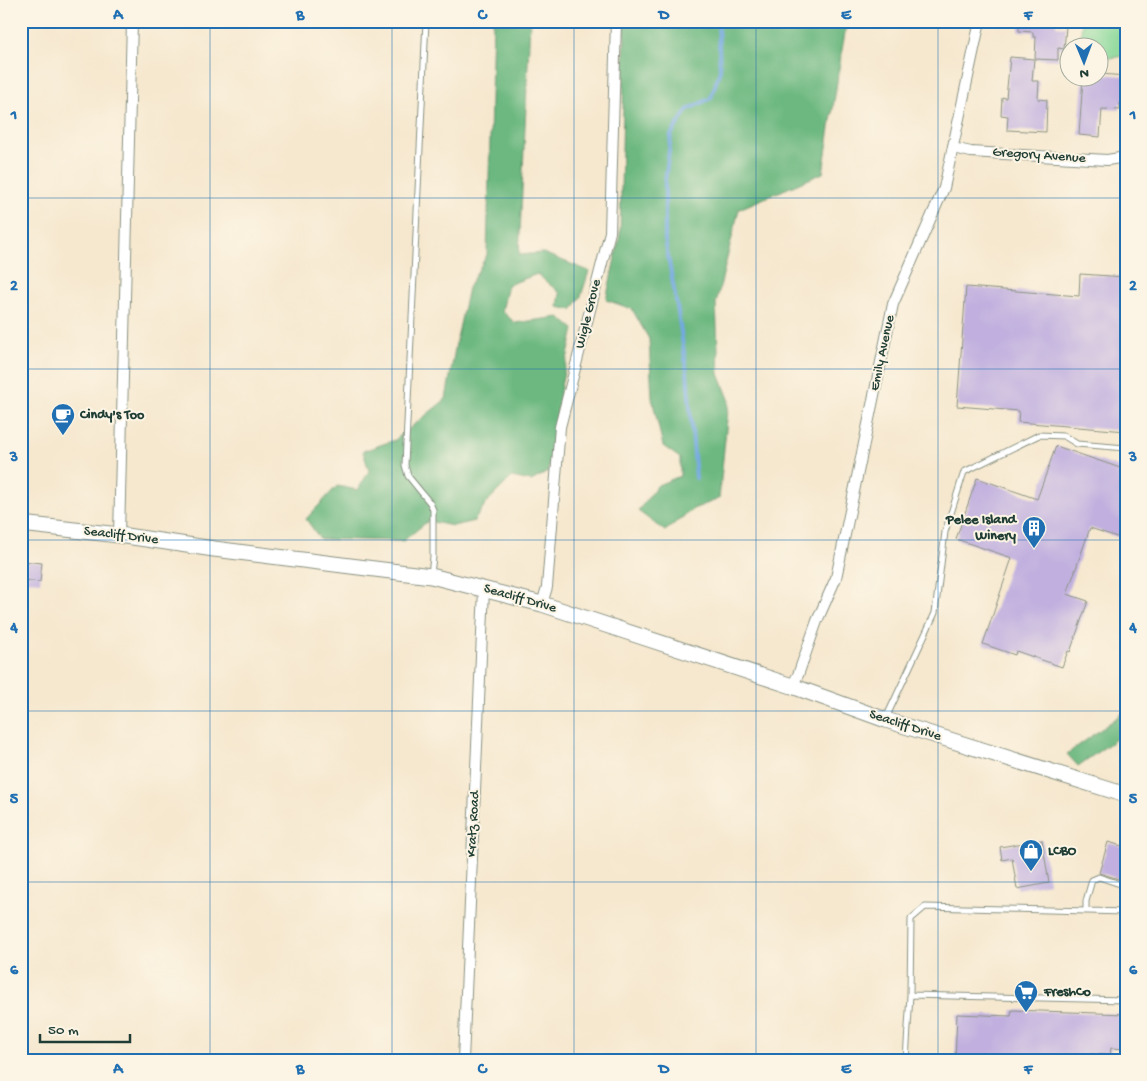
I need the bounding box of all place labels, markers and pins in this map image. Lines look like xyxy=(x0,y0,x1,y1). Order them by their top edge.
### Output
cafe icon: Cindy's Too xyxy=(50,402,76,436)
place label: Cindy's Too xyxy=(79,407,145,424)
place label: Pelee Island Winery xyxy=(945,512,1018,545)
building icon: Pelee Island Winery xyxy=(1021,515,1047,549)
shop icon: LCBO xyxy=(1018,838,1044,872)
place label: LCBO xyxy=(1048,843,1077,860)
supermarket icon: FreshCo xyxy=(1013,979,1039,1013)
place label: FreshCo xyxy=(1043,984,1092,1001)

